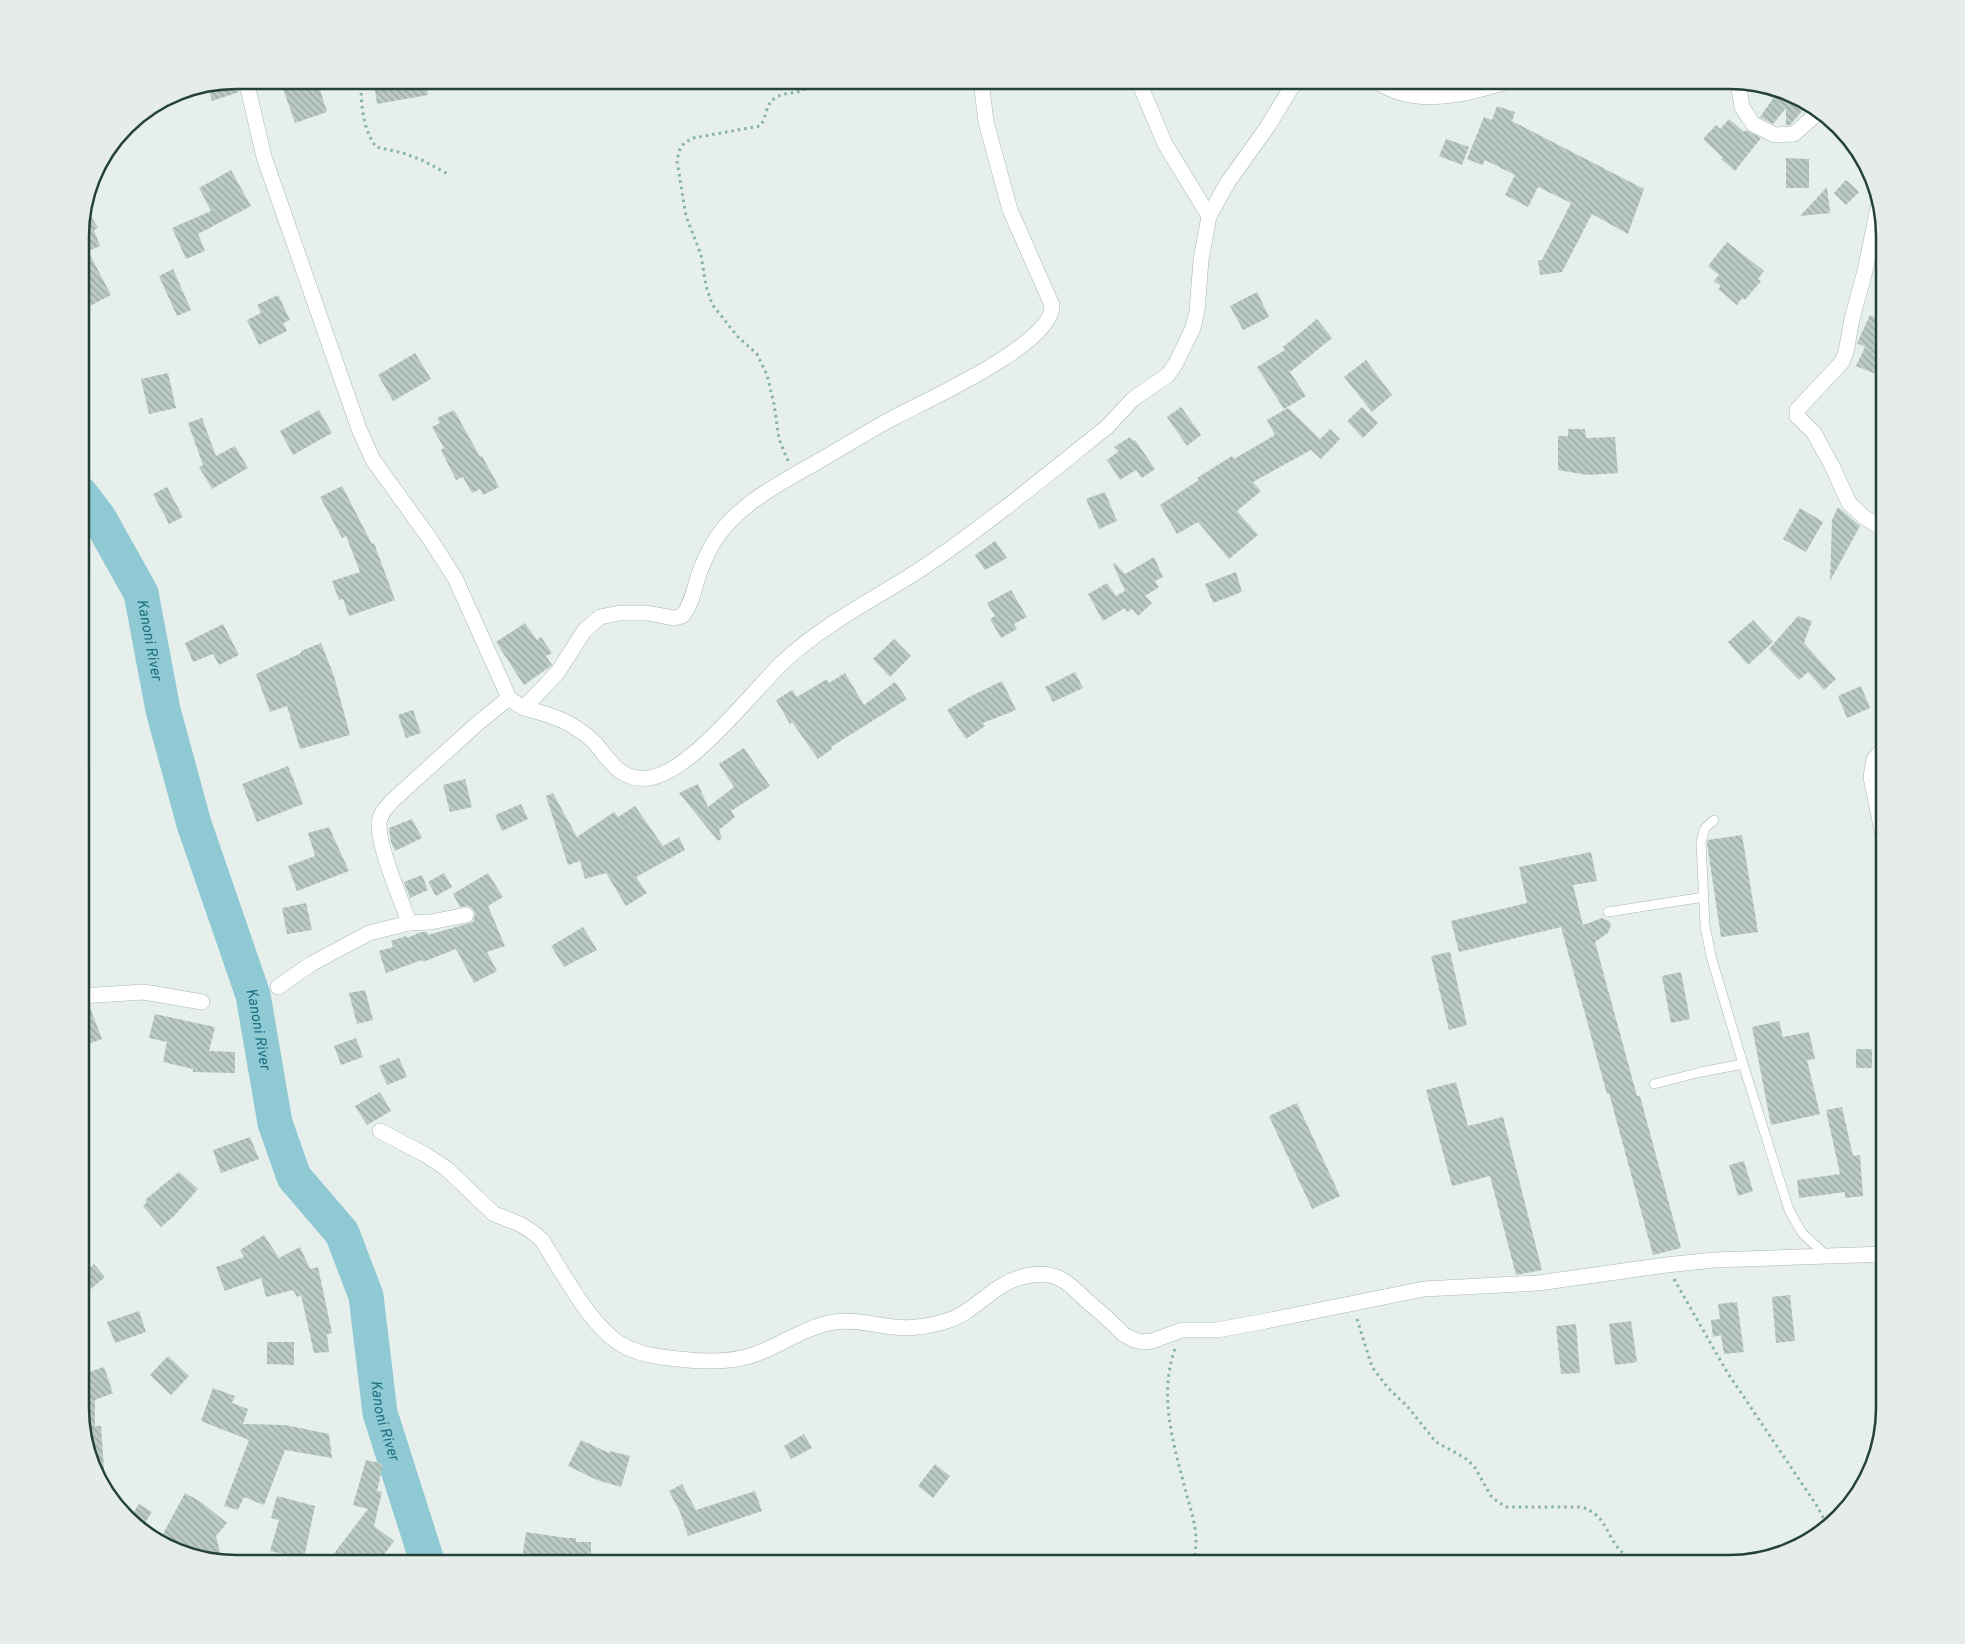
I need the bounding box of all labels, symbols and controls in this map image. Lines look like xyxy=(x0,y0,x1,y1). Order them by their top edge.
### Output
water label: Kanoni River xyxy=(131,598,166,684)
water label: Kanoni River xyxy=(240,986,274,1073)
water label: Kanoni River xyxy=(365,1379,403,1465)

